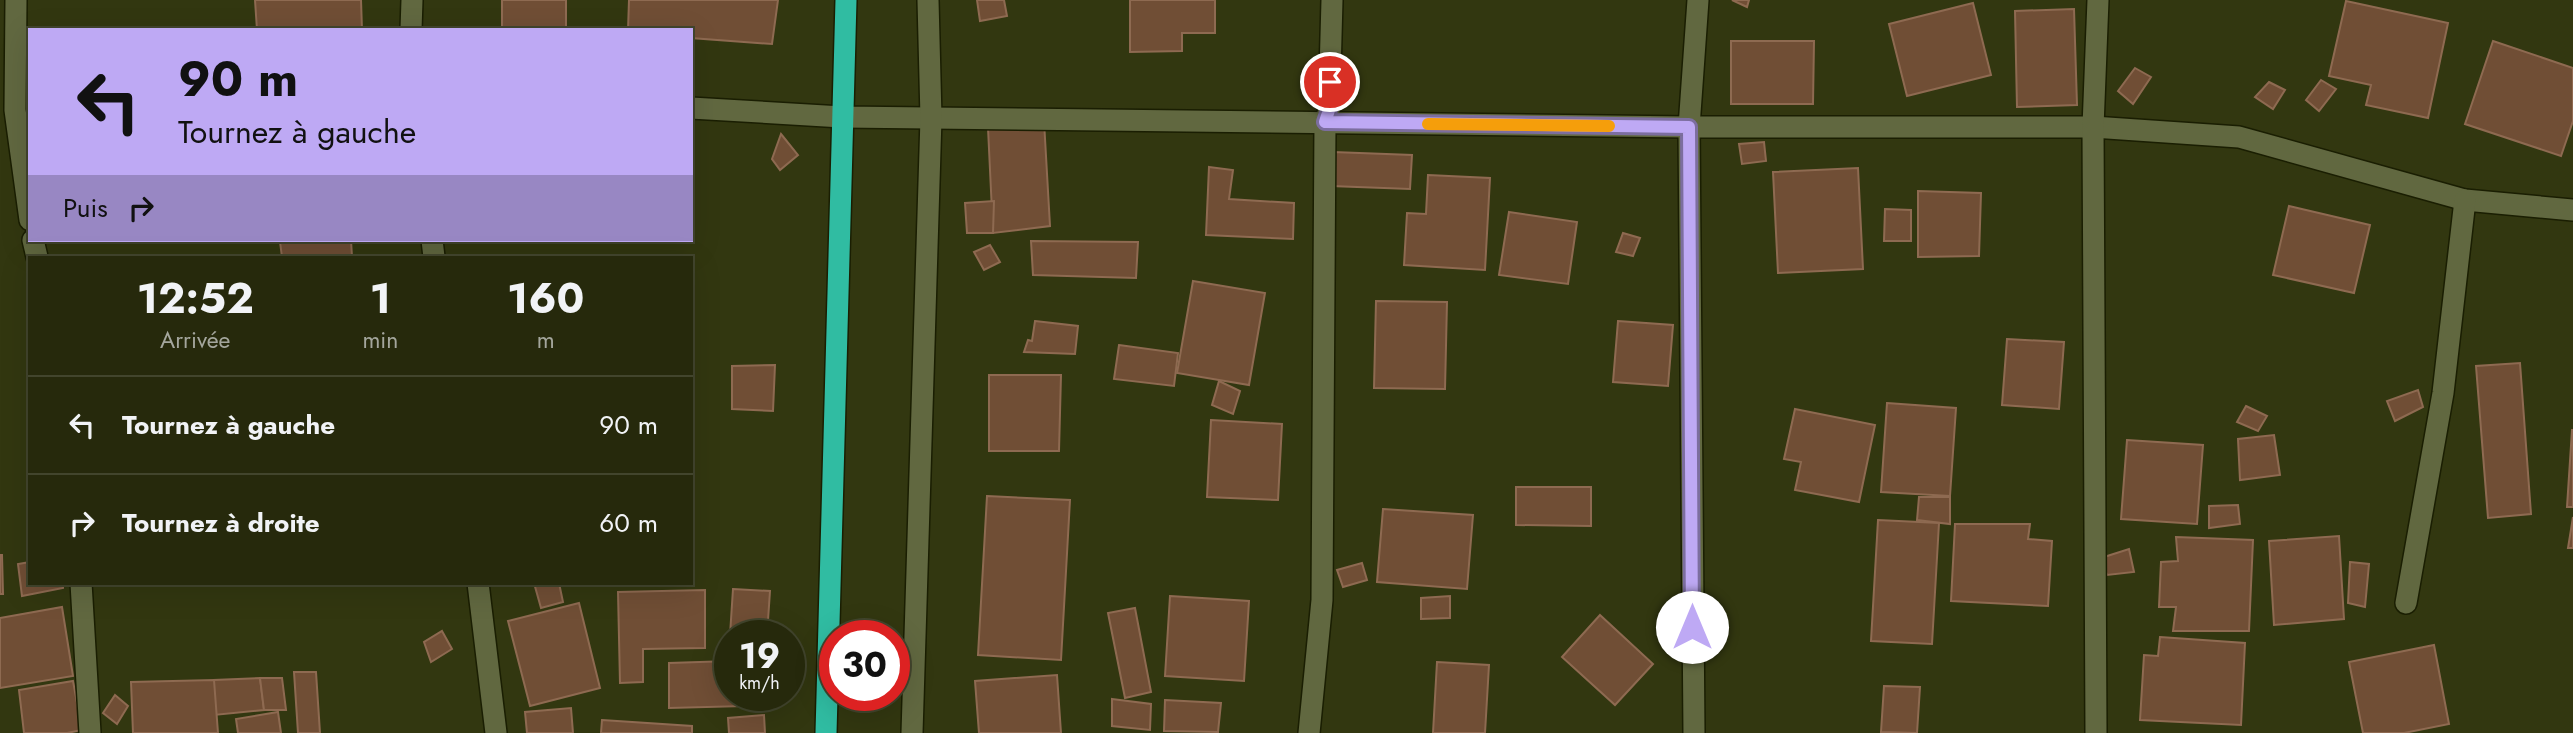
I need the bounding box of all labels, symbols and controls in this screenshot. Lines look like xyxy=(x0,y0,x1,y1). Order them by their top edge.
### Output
text: 90 m xyxy=(178,44,298,114)
pin xyxy=(1300,52,1360,112)
icon: left xyxy=(63,56,154,147)
icon: arrive xyxy=(1311,63,1349,101)
text: Tournez à gauche xyxy=(178,109,416,155)
text: Puis xyxy=(63,189,108,227)
icon: right xyxy=(122,189,160,227)
text: 12:52 xyxy=(137,268,254,329)
text: 1 xyxy=(370,268,391,329)
text: 160 xyxy=(507,268,584,329)
text: Arrivée xyxy=(160,323,230,357)
text: min xyxy=(362,323,398,357)
text: m xyxy=(537,323,555,357)
icon: left xyxy=(63,406,101,444)
text: Tournez à gauche xyxy=(122,406,335,444)
text: 90 m xyxy=(599,406,658,444)
icon: right xyxy=(63,504,101,542)
text: Tournez à droite xyxy=(122,504,320,542)
text: 60 m xyxy=(599,504,658,542)
position arrow xyxy=(1655,590,1729,664)
speed limit sign: 30 xyxy=(819,620,910,711)
text: 19 xyxy=(739,631,780,681)
text: km/h xyxy=(739,670,780,696)

